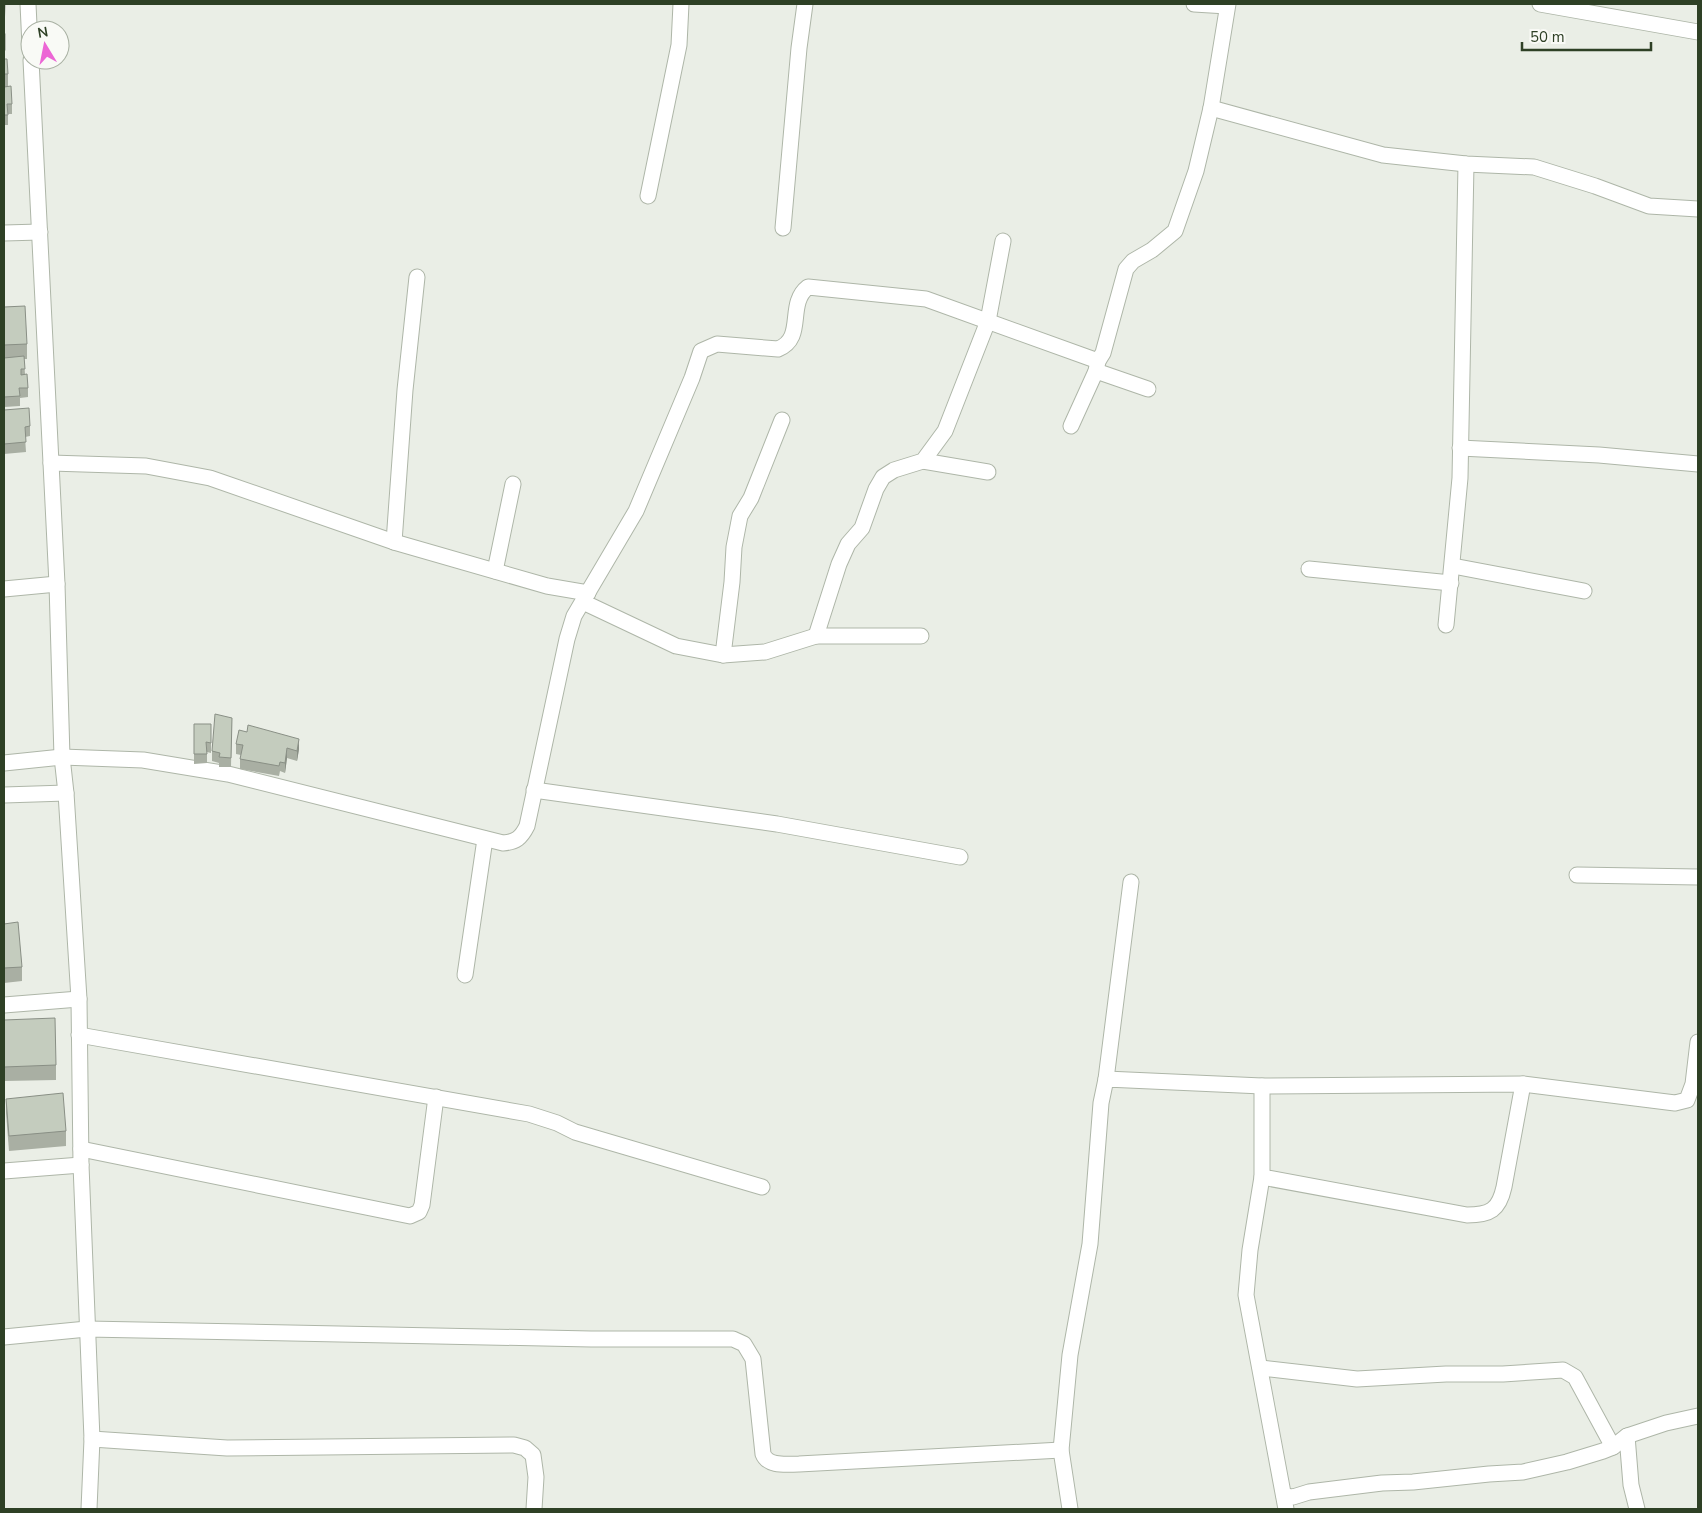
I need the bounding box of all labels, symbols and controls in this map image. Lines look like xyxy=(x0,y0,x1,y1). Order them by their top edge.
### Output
north arrow xyxy=(20,20,70,70)
scale bar xyxy=(1522,20,1651,52)
text: N xyxy=(36,22,50,43)
text: 50 m xyxy=(1530,27,1565,47)

